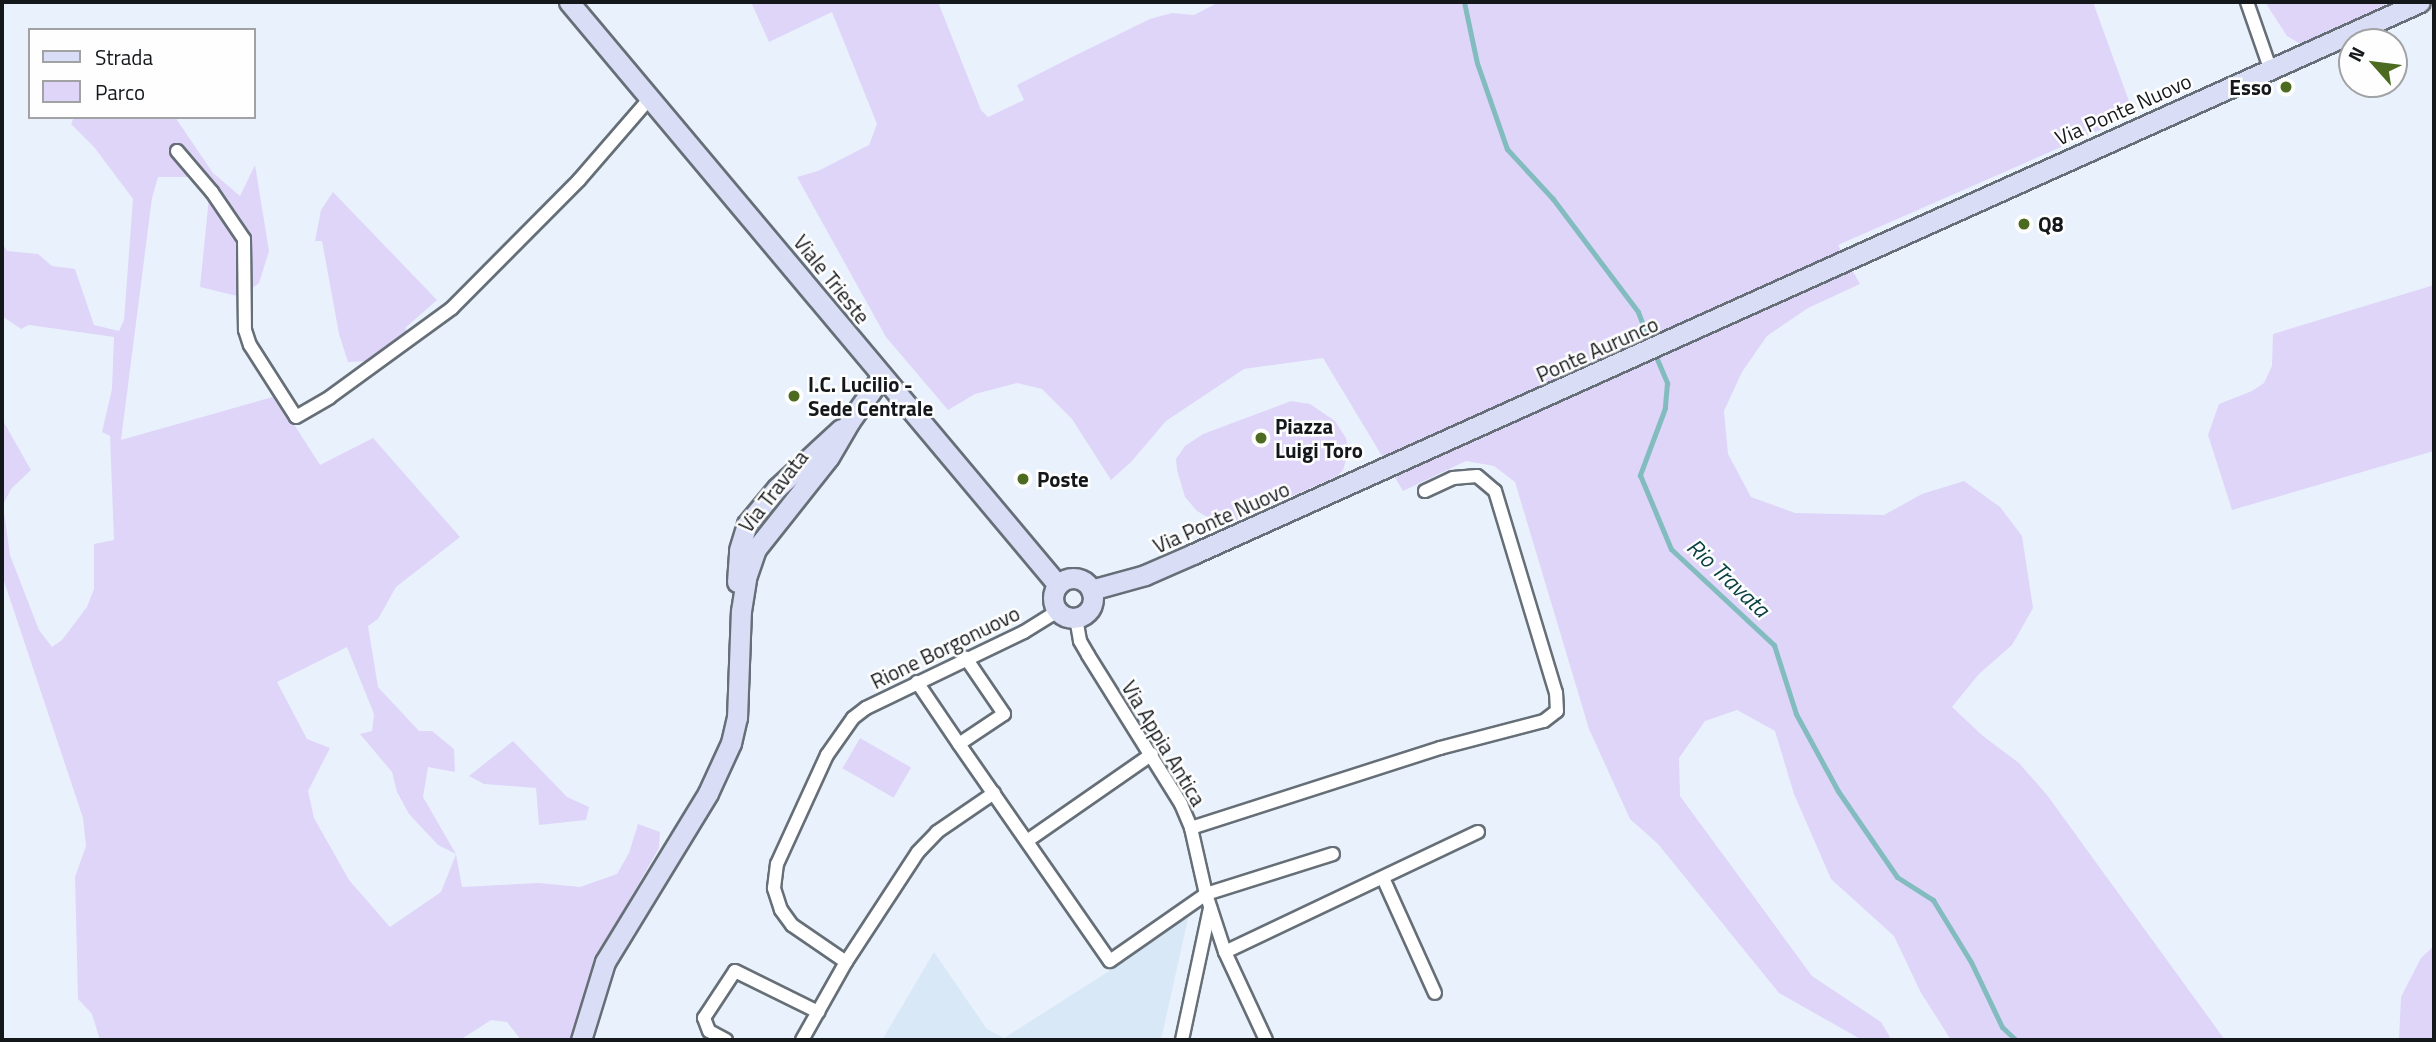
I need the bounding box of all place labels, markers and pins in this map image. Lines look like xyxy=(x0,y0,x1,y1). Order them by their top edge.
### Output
place label: Esso xyxy=(2229,74,2272,100)
marker: Esso xyxy=(2278,79,2294,95)
place label: Q8 xyxy=(2038,211,2063,237)
marker: Q8 xyxy=(2016,216,2032,232)
place label: I.C. Lucilio - Sede Centrale xyxy=(808,371,933,421)
marker: I.C. Lucilio - Sede Centrale xyxy=(786,388,802,404)
place label: Piazza Luigi Toro xyxy=(1275,413,1363,463)
marker: Piazza Luigi Toro xyxy=(1253,430,1269,446)
place label: Poste xyxy=(1037,466,1089,492)
marker: Poste xyxy=(1015,471,1031,487)

